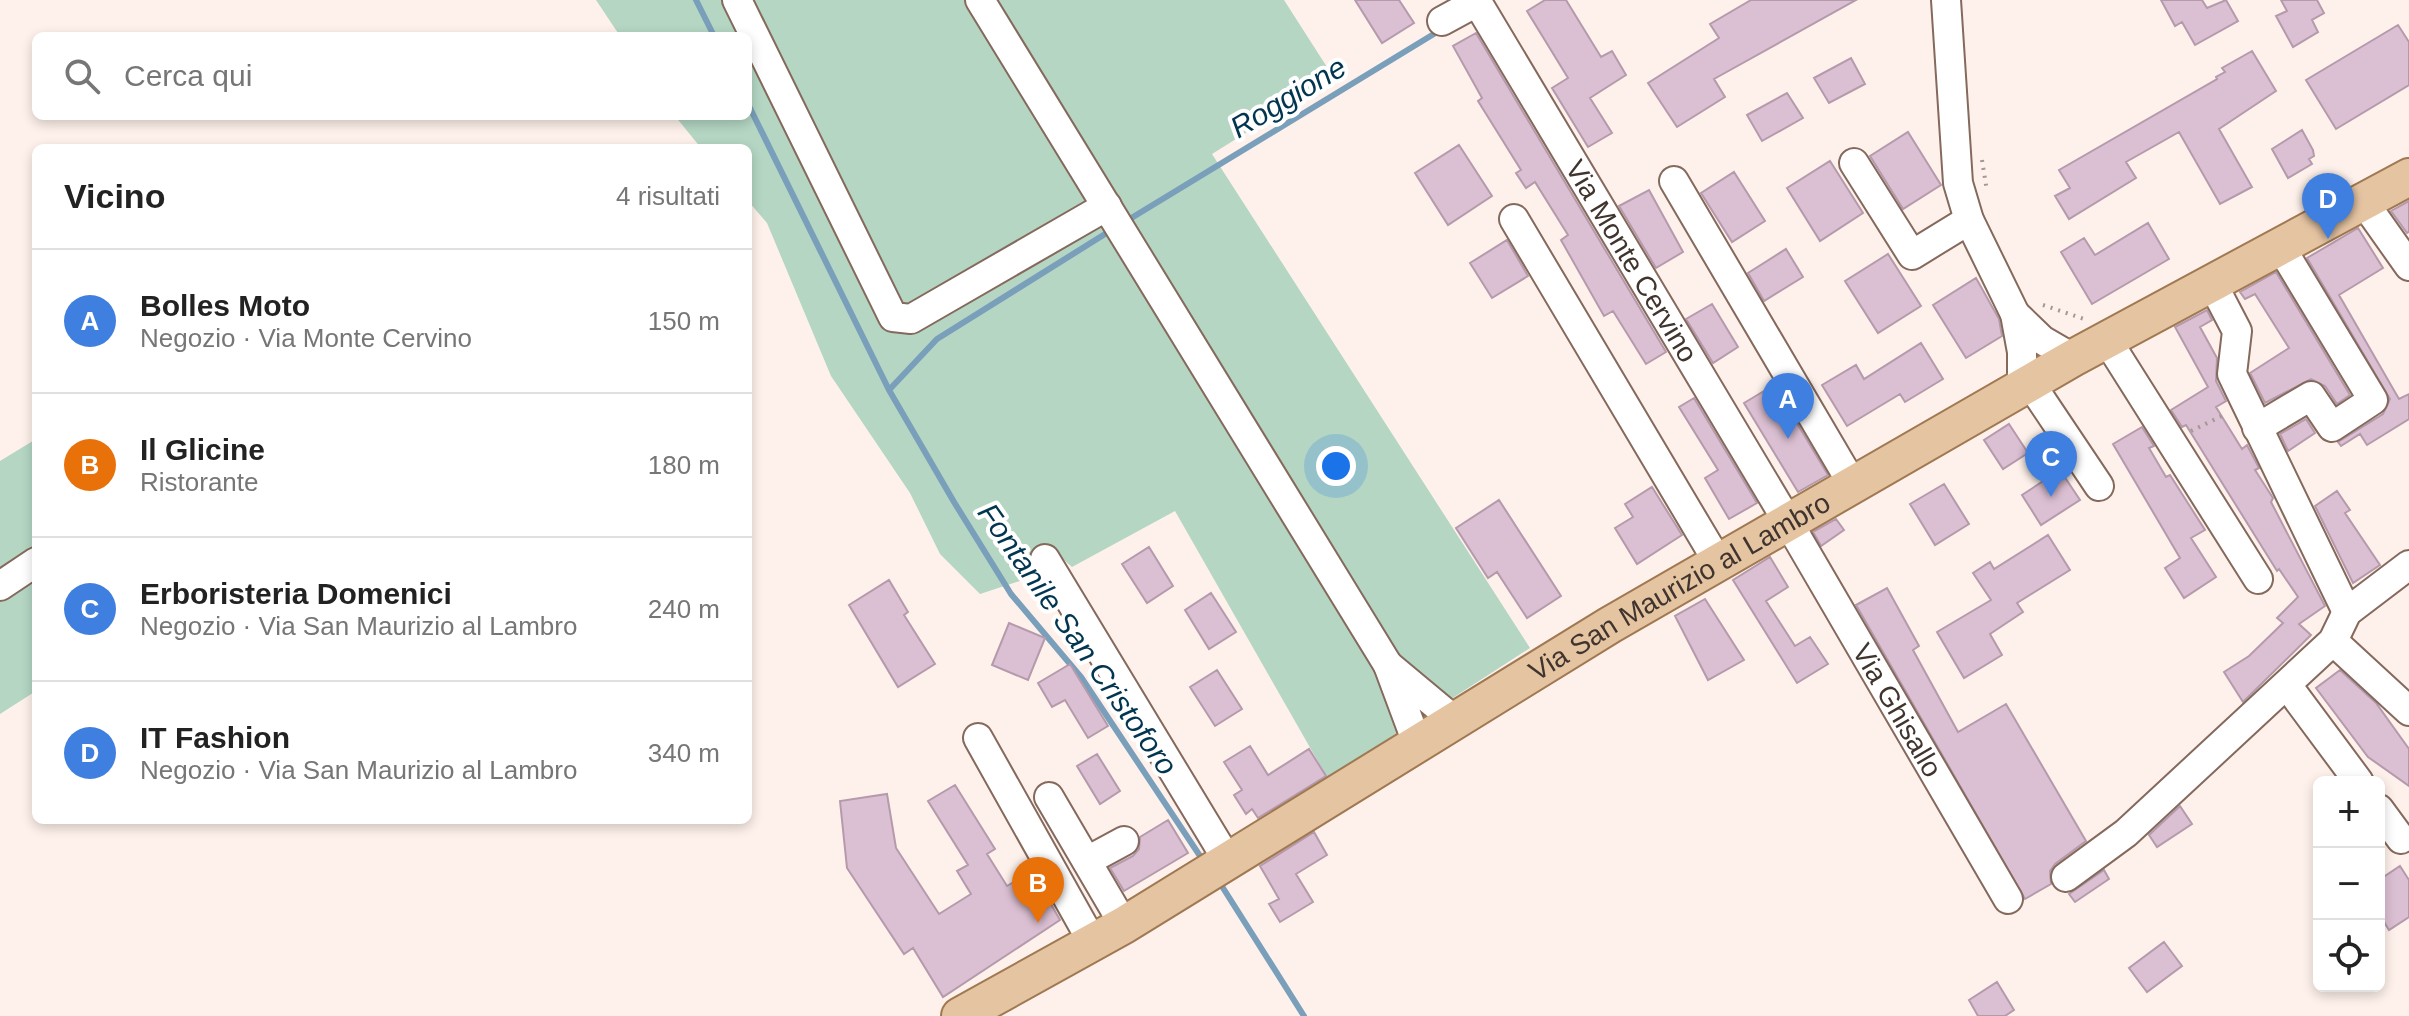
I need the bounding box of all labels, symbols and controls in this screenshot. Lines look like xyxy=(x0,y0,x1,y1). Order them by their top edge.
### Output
search box xyxy=(32,32,752,120)
water label: Roggione xyxy=(1224,50,1352,144)
icon: search xyxy=(60,54,104,98)
text: Cerca qui xyxy=(124,59,252,92)
street label: Via Monte Cervino xyxy=(1560,154,1704,368)
pin: D xyxy=(2302,173,2354,239)
text: Vicino xyxy=(64,177,165,215)
text: 4 risultati xyxy=(616,181,720,211)
text: Bolles Moto xyxy=(140,289,310,322)
text: A xyxy=(81,306,99,336)
text: 150 m xyxy=(648,306,720,336)
text: Negozio · Via Monte Cervino xyxy=(140,323,472,353)
pin: A xyxy=(1762,373,1814,439)
pin: C xyxy=(2025,431,2077,497)
text: Il Glicine xyxy=(140,433,265,466)
your location xyxy=(1316,446,1356,486)
text: B xyxy=(81,450,99,480)
text: 180 m xyxy=(648,450,720,480)
text: Ristorante xyxy=(140,467,259,497)
street label: Via San Maurizio al Lambro xyxy=(1523,486,1835,687)
water label: Fontanile San Cristoforo xyxy=(972,497,1184,781)
text: Erboristeria Domenici xyxy=(140,577,452,610)
text: C xyxy=(81,594,99,624)
text: 240 m xyxy=(648,594,720,624)
text: Negozio · Via San Maurizio al Lambro xyxy=(140,611,577,641)
street label: Via Ghisallo xyxy=(1847,638,1949,782)
text: IT Fashion xyxy=(140,721,290,754)
text: D xyxy=(81,738,99,768)
text: 340 m xyxy=(648,738,720,768)
text: Negozio · Via San Maurizio al Lambro xyxy=(140,755,577,785)
map controls xyxy=(2313,776,2385,992)
button: + xyxy=(2313,776,2385,848)
button: − xyxy=(2313,848,2385,920)
pin: B xyxy=(1012,857,1064,923)
button: locate xyxy=(2313,920,2385,992)

